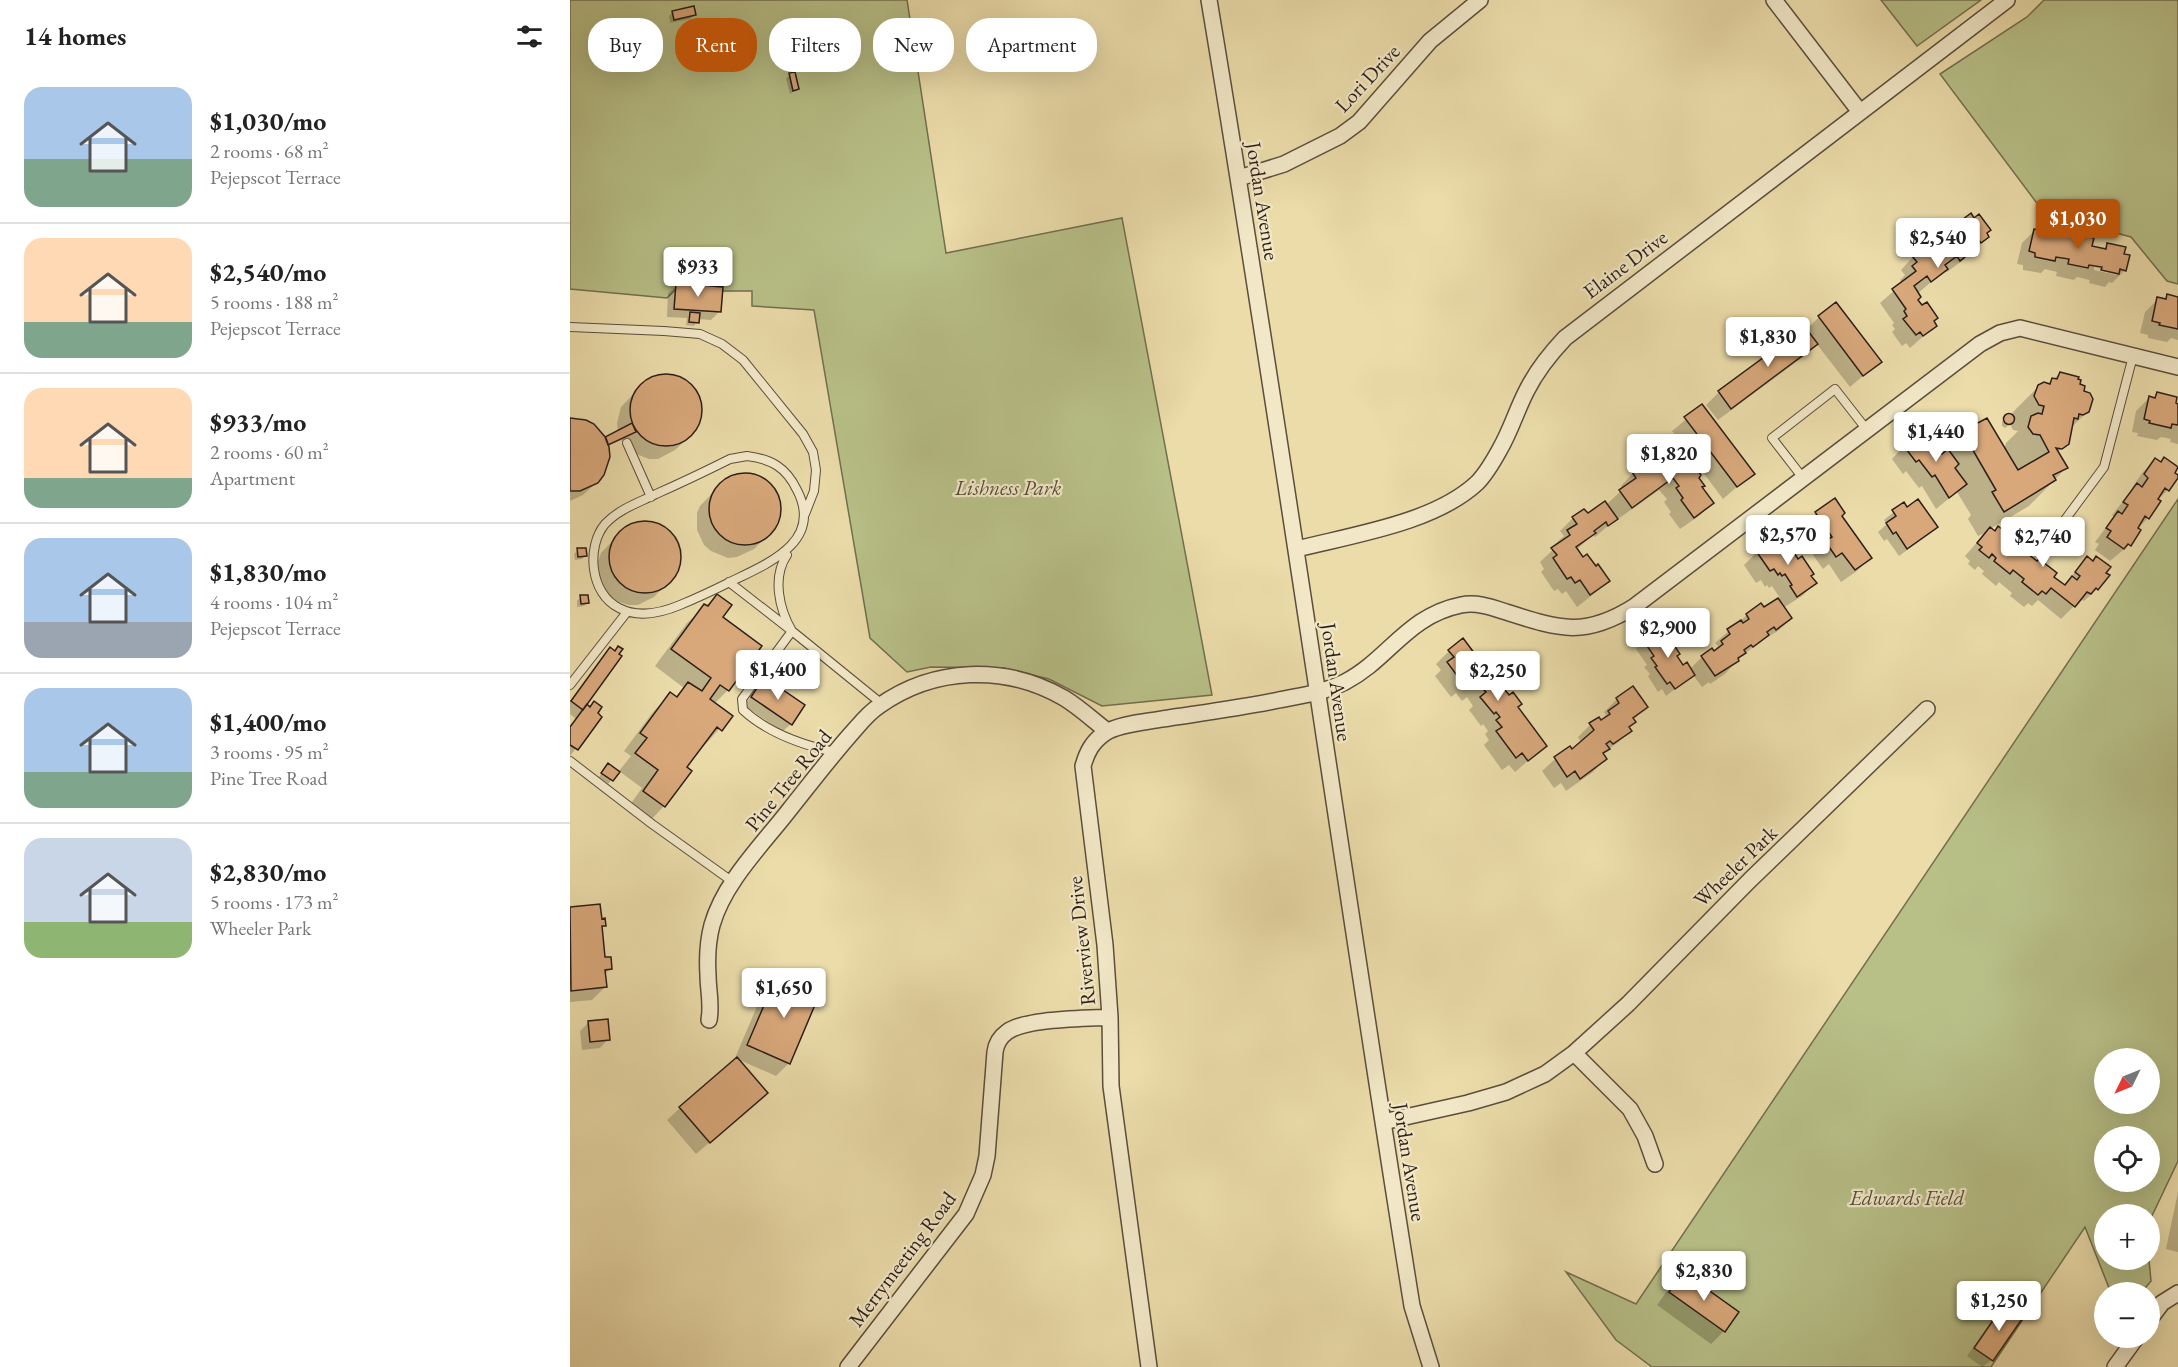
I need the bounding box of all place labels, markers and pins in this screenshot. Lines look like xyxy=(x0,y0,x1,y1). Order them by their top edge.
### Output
pin: $1,030 xyxy=(2029,199,2127,250)
pin: $2,540 xyxy=(1889,218,1987,269)
pin: $933 xyxy=(662,247,734,298)
pin: $1,830 xyxy=(1719,317,1817,368)
pin: $1,440 xyxy=(1887,412,1985,463)
pin: $1,820 xyxy=(1620,434,1718,485)
pin: $2,570 xyxy=(1739,515,1837,566)
pin: $2,740 xyxy=(1994,517,2092,568)
pin: $2,900 xyxy=(1619,608,1717,659)
pin: $1,400 xyxy=(729,650,827,701)
pin: $2,250 xyxy=(1449,651,1547,702)
pin: $1,650 xyxy=(735,968,833,1019)
pin: $2,830 xyxy=(1655,1251,1753,1302)
pin: $1,250 xyxy=(1950,1281,2048,1332)

